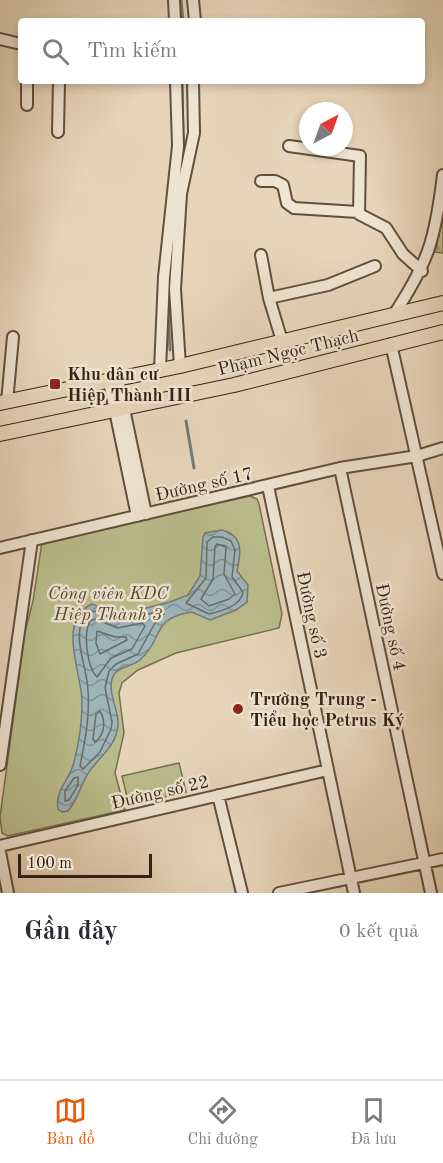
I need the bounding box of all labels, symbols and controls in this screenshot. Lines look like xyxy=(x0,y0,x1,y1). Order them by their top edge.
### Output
search box xyxy=(18,18,425,84)
icon: search xyxy=(39,35,72,68)
text: Tìm kiếm xyxy=(87,40,177,62)
north arrow xyxy=(299,102,353,156)
street label: Phạm Ngọc Thạch xyxy=(216,327,361,379)
place label: Khu dân cư Hiệp Thành III xyxy=(67,366,192,405)
marker: Khu dân cư Hiệp Thành III xyxy=(48,377,62,391)
street label: Đường số 17 xyxy=(153,464,255,505)
street label: Đường số 3 xyxy=(293,570,330,661)
street label: Đường số 4 xyxy=(372,582,409,673)
park label: Công viên KDC Hiệp Thành 3 xyxy=(48,585,169,624)
place label: Trường Trung - Tiểu học Petrus Ký xyxy=(250,691,405,730)
marker: Trường Trung - Tiểu học Petrus Ký xyxy=(231,702,245,716)
street label: Đường số 22 xyxy=(109,772,211,813)
scale bar xyxy=(18,851,152,878)
text: 100 m xyxy=(27,856,72,872)
text: Gần đây xyxy=(24,919,118,945)
text: 0 kết quả xyxy=(339,922,419,942)
tab: Bản đồ xyxy=(46,1094,95,1150)
tab: Chỉ đường xyxy=(187,1094,258,1150)
tab: Đã lưu xyxy=(351,1094,397,1150)

